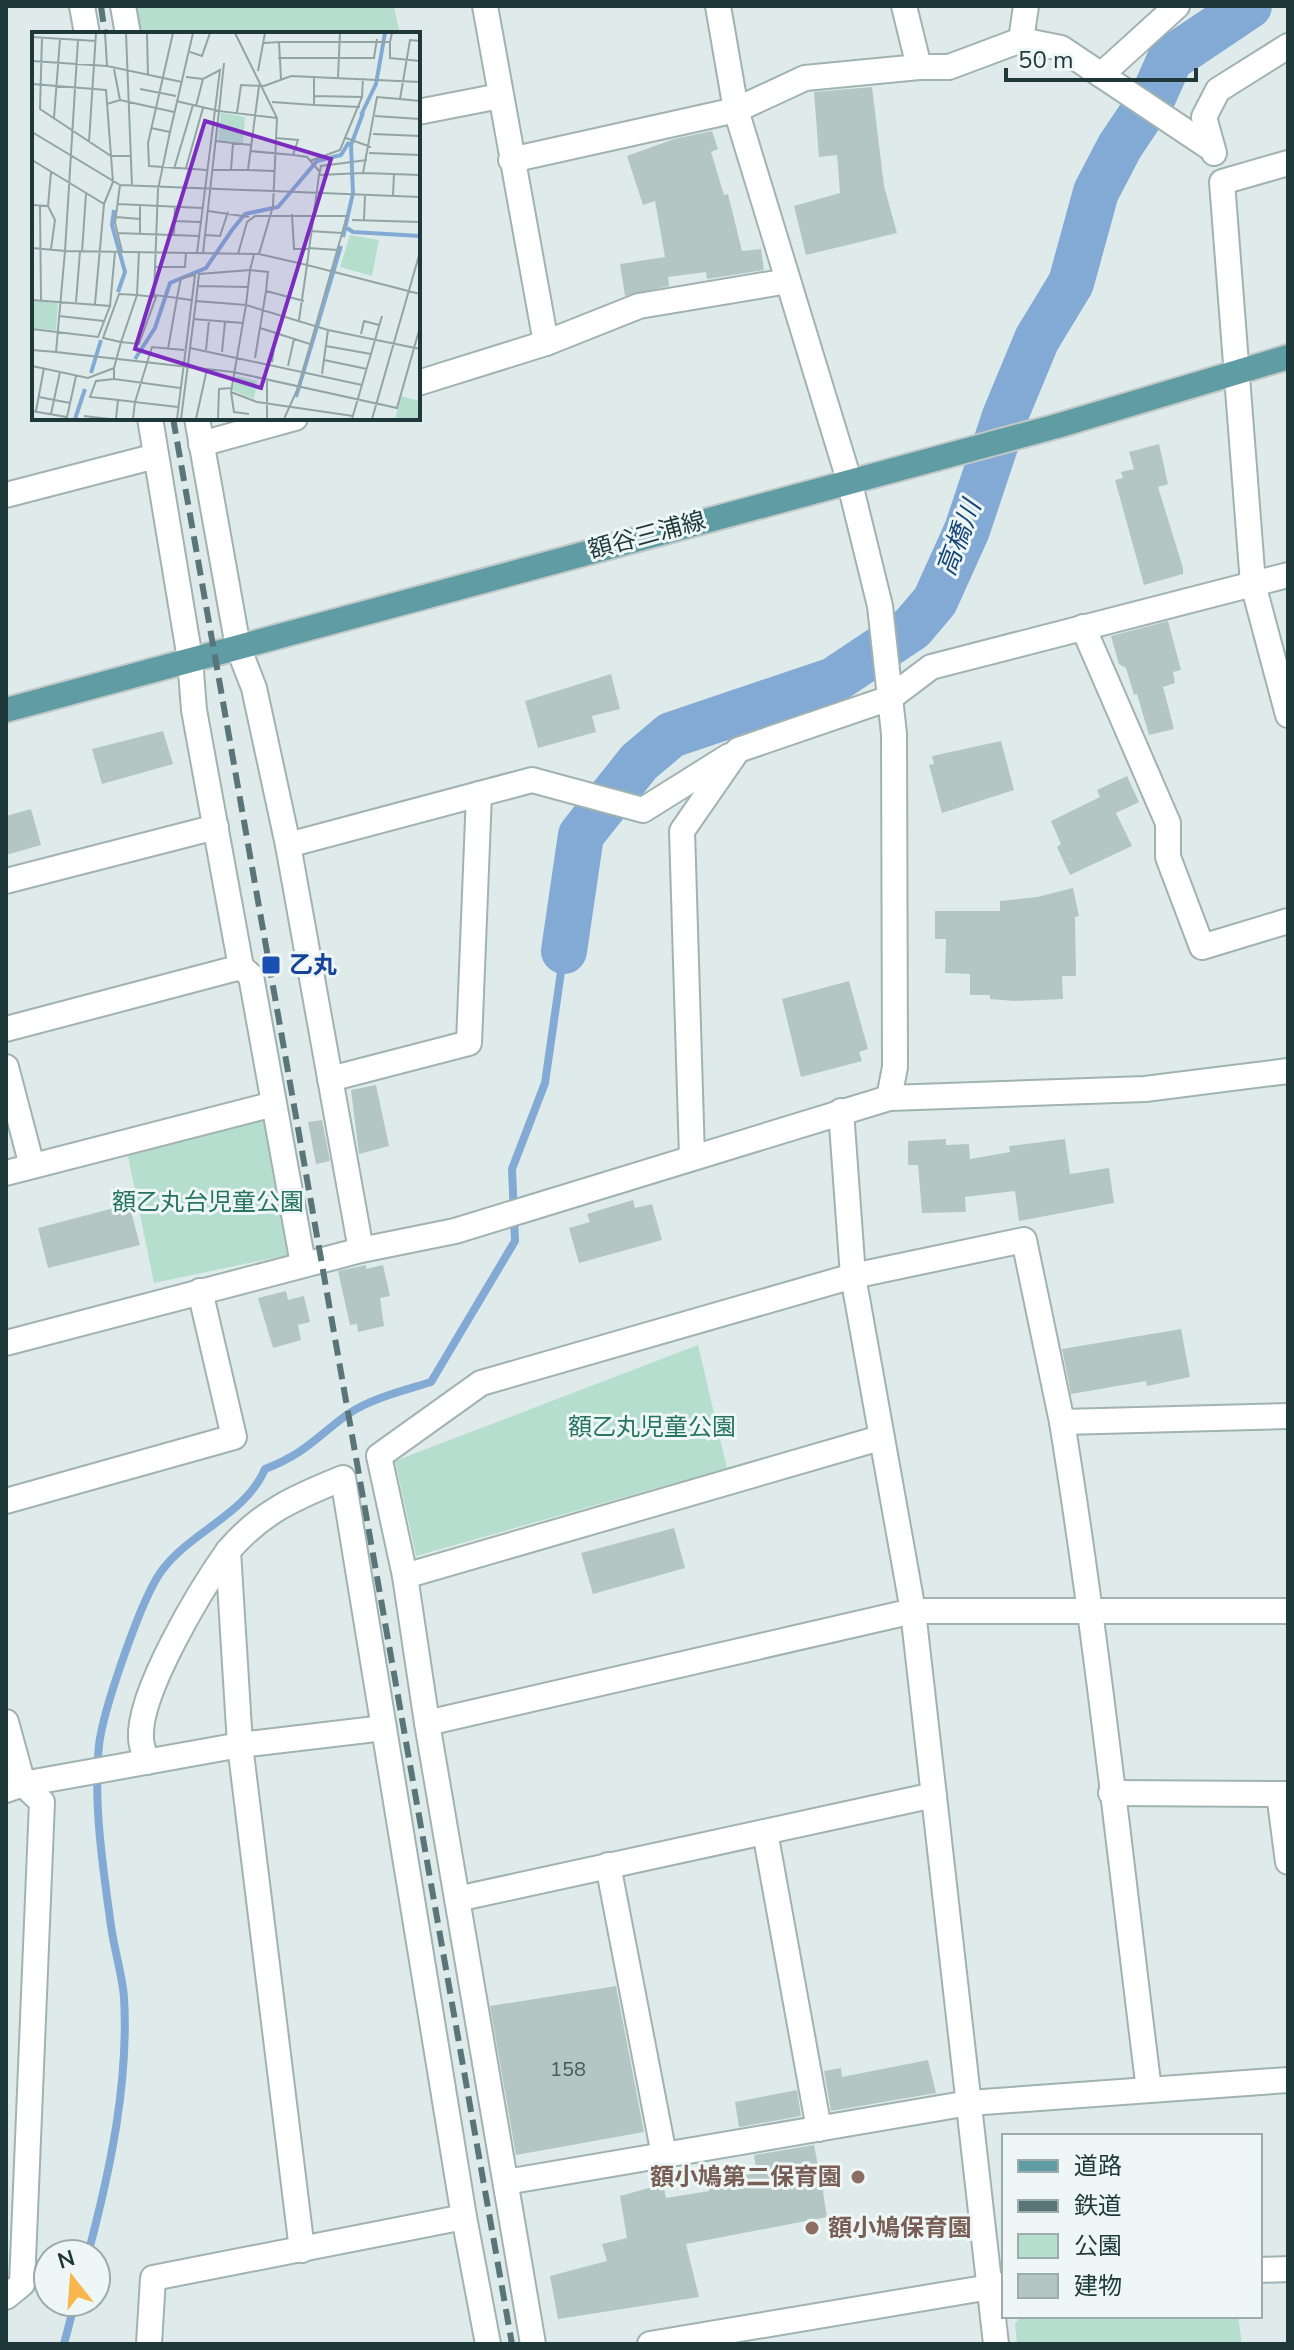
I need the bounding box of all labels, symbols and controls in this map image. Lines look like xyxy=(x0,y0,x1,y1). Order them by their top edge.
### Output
inset map xyxy=(32,32,420,420)
scale bar xyxy=(1006,32,1196,82)
text: 50 m xyxy=(1018,44,1074,76)
water label: 高橋川 xyxy=(929,493,990,581)
street label: 額谷三浦線 xyxy=(585,504,709,566)
place label: 乙丸 xyxy=(289,949,337,981)
marker: 乙丸 xyxy=(260,954,282,976)
park label: 額乙丸台児童公園 xyxy=(112,1186,304,1218)
park label: 額乙丸児童公園 xyxy=(568,1411,736,1443)
house number: 158 xyxy=(550,2056,586,2083)
legend xyxy=(1002,2134,1262,2318)
text: 道路 xyxy=(1074,2150,1122,2182)
place label: 額小鳩第二保育園 xyxy=(650,2161,842,2193)
marker: 額小鳩第二保育園 xyxy=(849,2168,867,2186)
text: 鉄道 xyxy=(1074,2190,1122,2222)
place label: 額小鳩保育園 xyxy=(828,2212,972,2244)
marker: 額小鳩保育園 xyxy=(803,2219,821,2237)
text: 公園 xyxy=(1074,2230,1122,2262)
north arrow xyxy=(32,2238,112,2318)
text: N xyxy=(54,2243,79,2277)
text: 建物 xyxy=(1074,2270,1122,2302)

